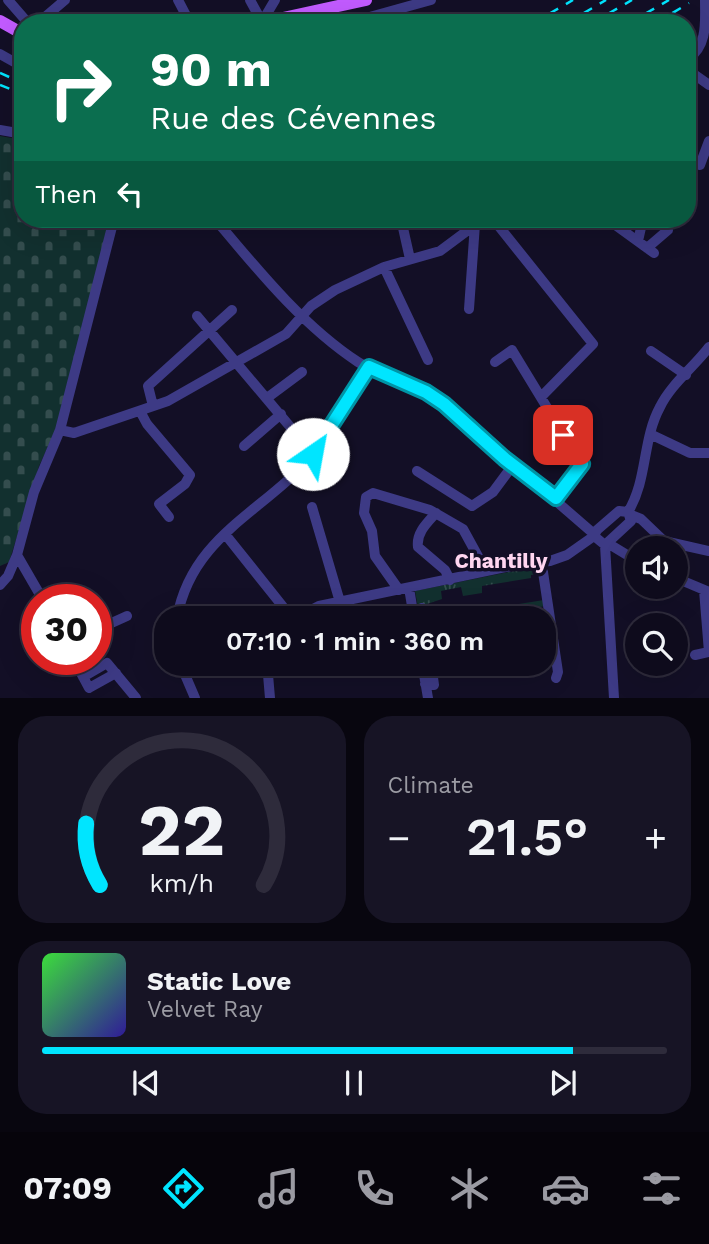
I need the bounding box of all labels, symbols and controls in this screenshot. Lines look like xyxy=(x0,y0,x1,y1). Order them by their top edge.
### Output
text: 90 m xyxy=(150,40,272,98)
icon: right xyxy=(35,42,126,133)
text: Rue des Cévennes xyxy=(150,99,436,137)
icon: left xyxy=(111,175,149,213)
text: Then xyxy=(35,179,97,209)
pin xyxy=(533,405,593,465)
icon: arrive xyxy=(544,416,582,454)
position arrow xyxy=(276,417,350,491)
map controls xyxy=(625,536,688,676)
button: sound xyxy=(625,536,688,599)
district label: Chantilly xyxy=(455,548,548,573)
speed limit sign: 30 xyxy=(21,584,112,675)
button: search xyxy=(625,613,688,676)
text: 07:10 · 1 min · 360 m xyxy=(226,626,484,656)
text: Climate xyxy=(388,772,474,799)
text: 22 xyxy=(138,788,225,874)
text: 21.5° xyxy=(466,807,588,868)
text: − xyxy=(388,816,410,860)
text: + xyxy=(644,816,667,860)
text: km/h xyxy=(150,869,214,898)
text: Static Love xyxy=(147,966,291,996)
text: Velvet Ray xyxy=(147,996,263,1023)
icon: previous xyxy=(127,1064,165,1102)
icon: pause xyxy=(335,1064,373,1102)
icon: next xyxy=(544,1064,582,1102)
icon: directions xyxy=(159,1164,208,1213)
icon: music xyxy=(254,1164,303,1213)
icon: phone xyxy=(350,1164,399,1213)
icon: climate xyxy=(445,1164,494,1213)
icon: car xyxy=(541,1164,590,1213)
icon: filters xyxy=(637,1164,686,1213)
text: 07:09 xyxy=(23,1169,112,1207)

